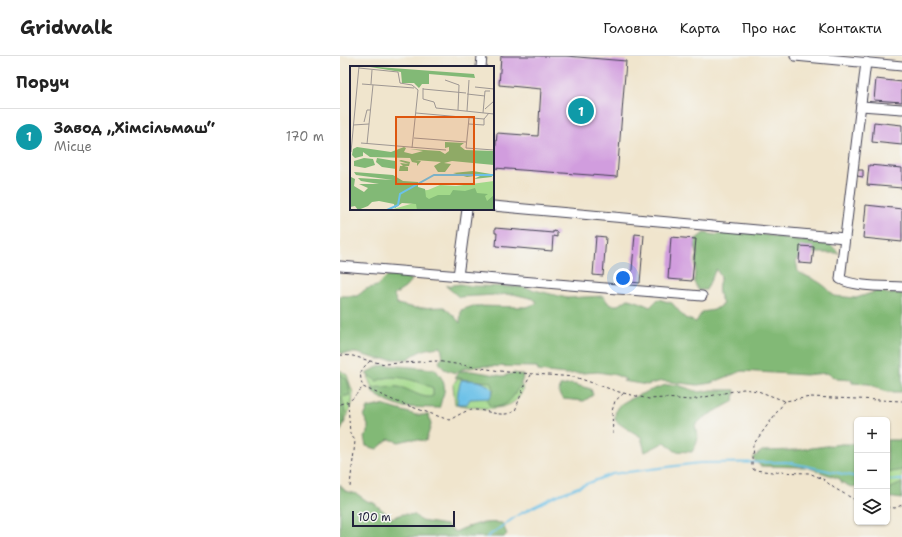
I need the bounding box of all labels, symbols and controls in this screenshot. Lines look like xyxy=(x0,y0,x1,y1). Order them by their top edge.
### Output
text: Gridwalk xyxy=(20,15,113,40)
text: Головна xyxy=(603,19,658,37)
text: Карта xyxy=(680,19,720,37)
text: Про нас xyxy=(742,19,796,37)
text: Контакти xyxy=(818,19,882,37)
inset map xyxy=(350,66,494,210)
text: Поруч xyxy=(16,71,69,93)
pin: 1 xyxy=(568,96,594,126)
text: Завод „Хімсільмаш“ xyxy=(54,118,215,138)
text: 1 xyxy=(26,128,32,145)
text: 170 m xyxy=(286,128,324,145)
text: Місце xyxy=(54,138,92,155)
your location xyxy=(613,268,633,288)
map controls xyxy=(854,417,890,525)
button: + xyxy=(854,417,890,453)
button: − xyxy=(854,453,890,489)
button: layers xyxy=(854,489,890,525)
scale bar xyxy=(352,509,455,528)
text: 100 m xyxy=(358,510,391,525)

